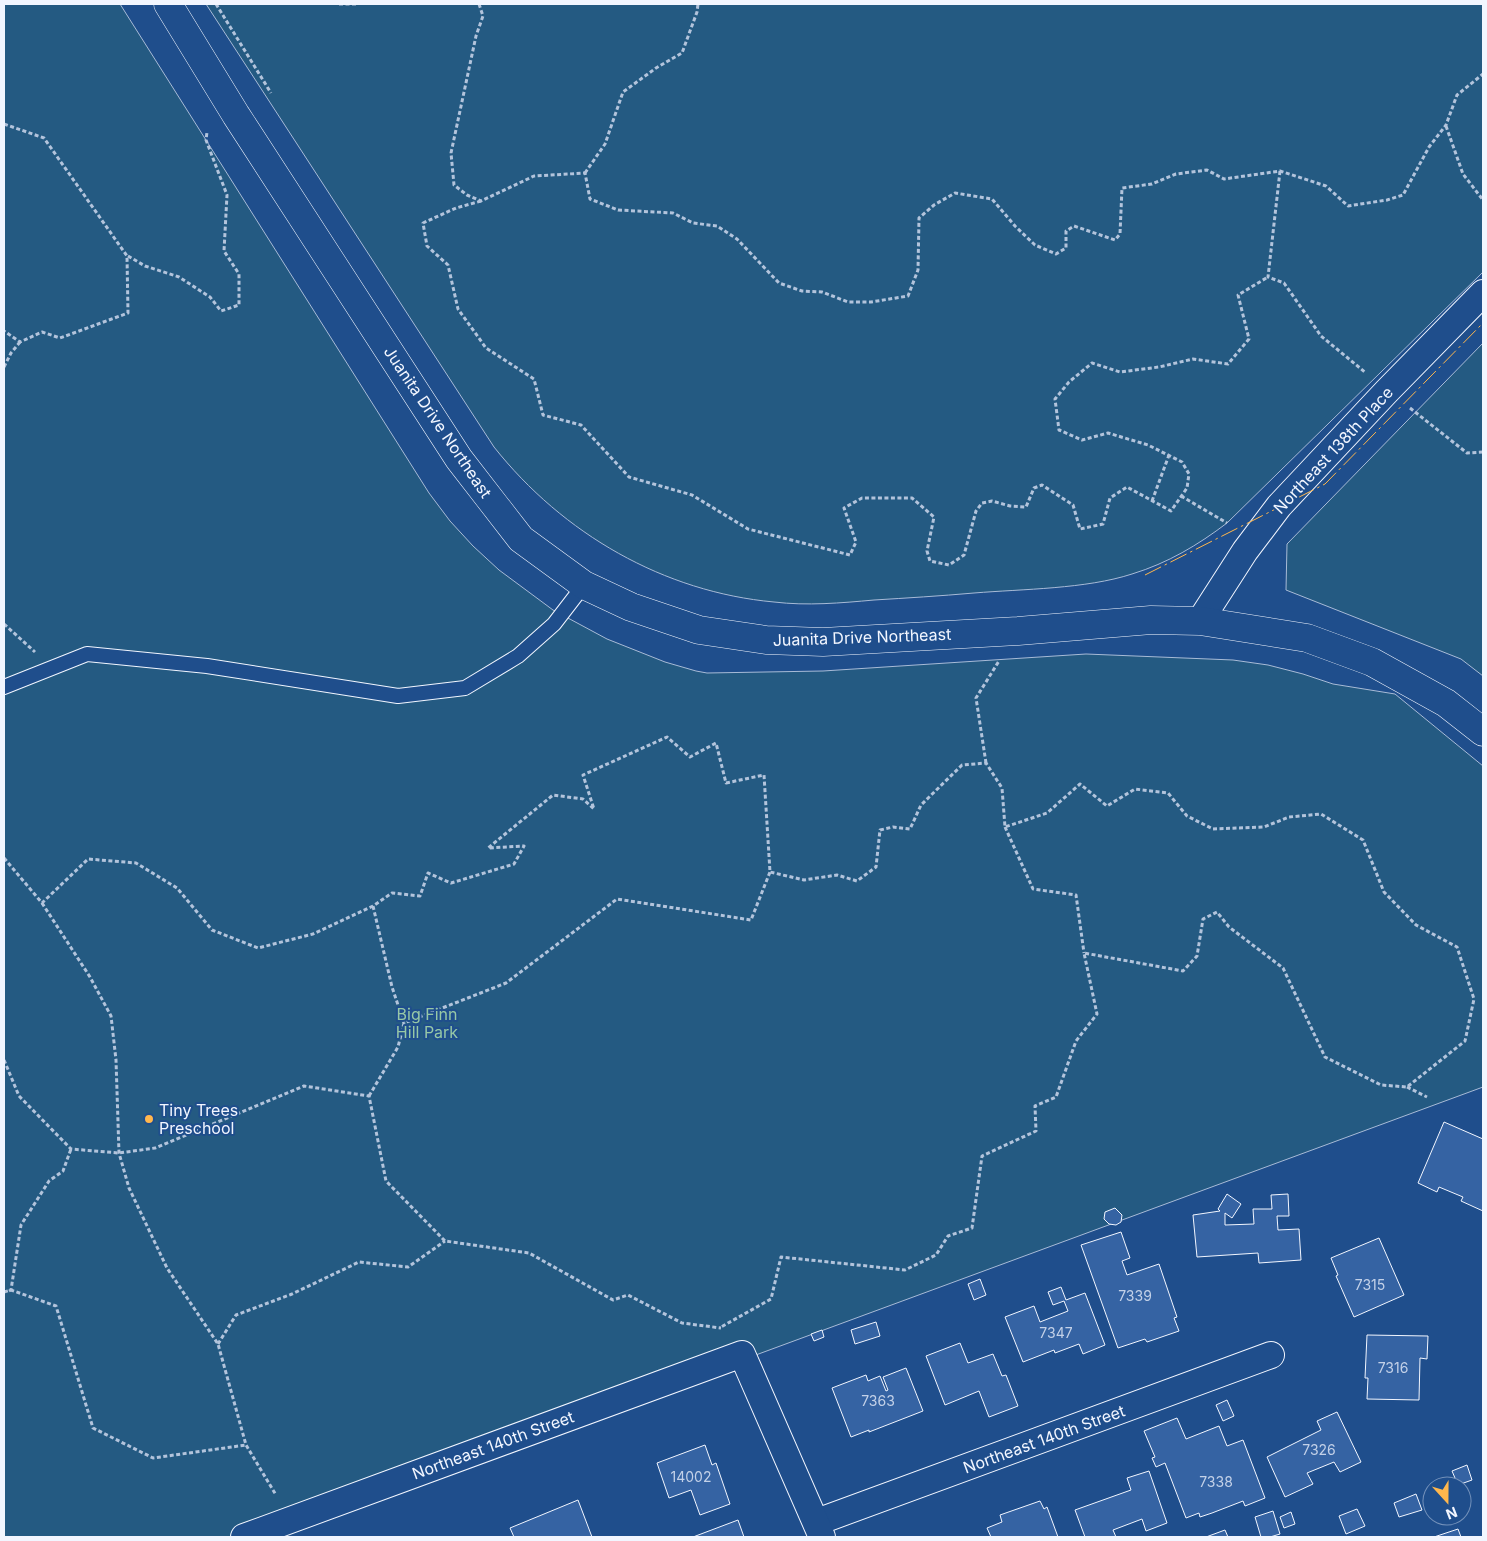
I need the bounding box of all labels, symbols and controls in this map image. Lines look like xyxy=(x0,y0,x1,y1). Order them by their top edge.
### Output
street label: Juanita Drive Northeast xyxy=(380,342,496,502)
street label: Northeast 138th Place xyxy=(1269,382,1397,518)
street label: Juanita Drive Northeast xyxy=(772,624,952,650)
park label: Big Finn Hill Park xyxy=(396,1004,458,1042)
place label: Tiny Trees Preschool xyxy=(159,1100,238,1138)
marker: Tiny Trees Preschool xyxy=(143,1113,155,1125)
house number: 7315 xyxy=(1355,1276,1385,1293)
house number: 7339 xyxy=(1118,1287,1152,1304)
house number: 7347 xyxy=(1039,1324,1073,1341)
house number: 7316 xyxy=(1378,1359,1408,1376)
house number: 7363 xyxy=(861,1392,895,1409)
street label: Northeast 140th Street xyxy=(960,1400,1128,1478)
street label: Northeast 140th Street xyxy=(409,1406,577,1484)
house number: 7326 xyxy=(1302,1441,1336,1458)
house number: 14002 xyxy=(671,1468,711,1485)
house number: 7338 xyxy=(1199,1473,1233,1490)
north arrow xyxy=(1422,1476,1472,1526)
text: N xyxy=(1444,1504,1460,1523)

